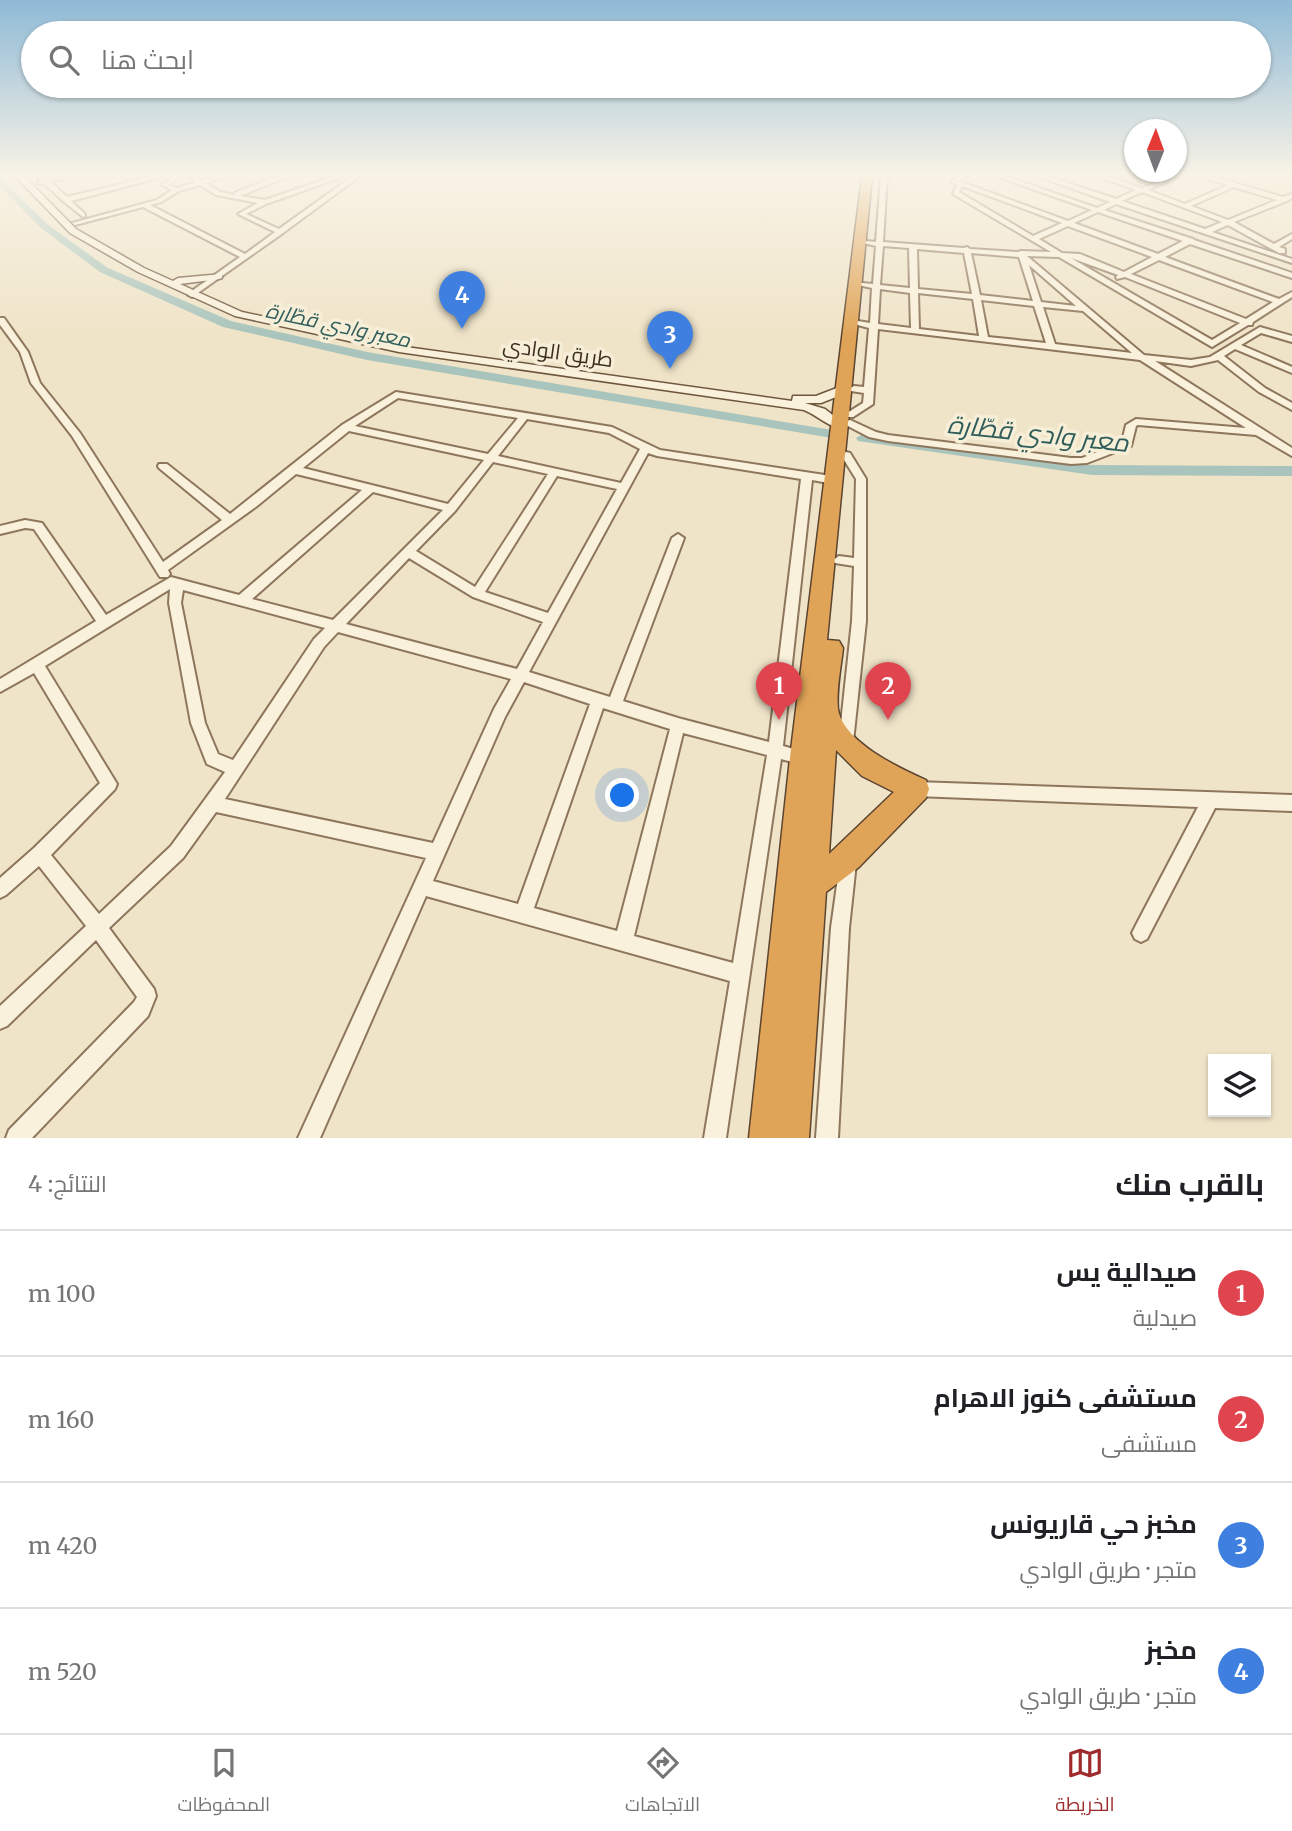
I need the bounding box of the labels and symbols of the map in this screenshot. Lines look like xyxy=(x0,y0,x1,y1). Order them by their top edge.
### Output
north arrow xyxy=(1124,119,1187,182)
pin: 4 xyxy=(439,271,485,329)
water label: معبر وادي قطّارة xyxy=(262,297,413,358)
pin: 3 xyxy=(647,311,693,369)
street label: طريق الوادي xyxy=(501,331,615,376)
water label: معبر وادي قطّارة xyxy=(945,407,1131,464)
pin: 1 xyxy=(756,662,802,720)
pin: 2 xyxy=(865,662,911,720)
your location xyxy=(605,778,639,812)

